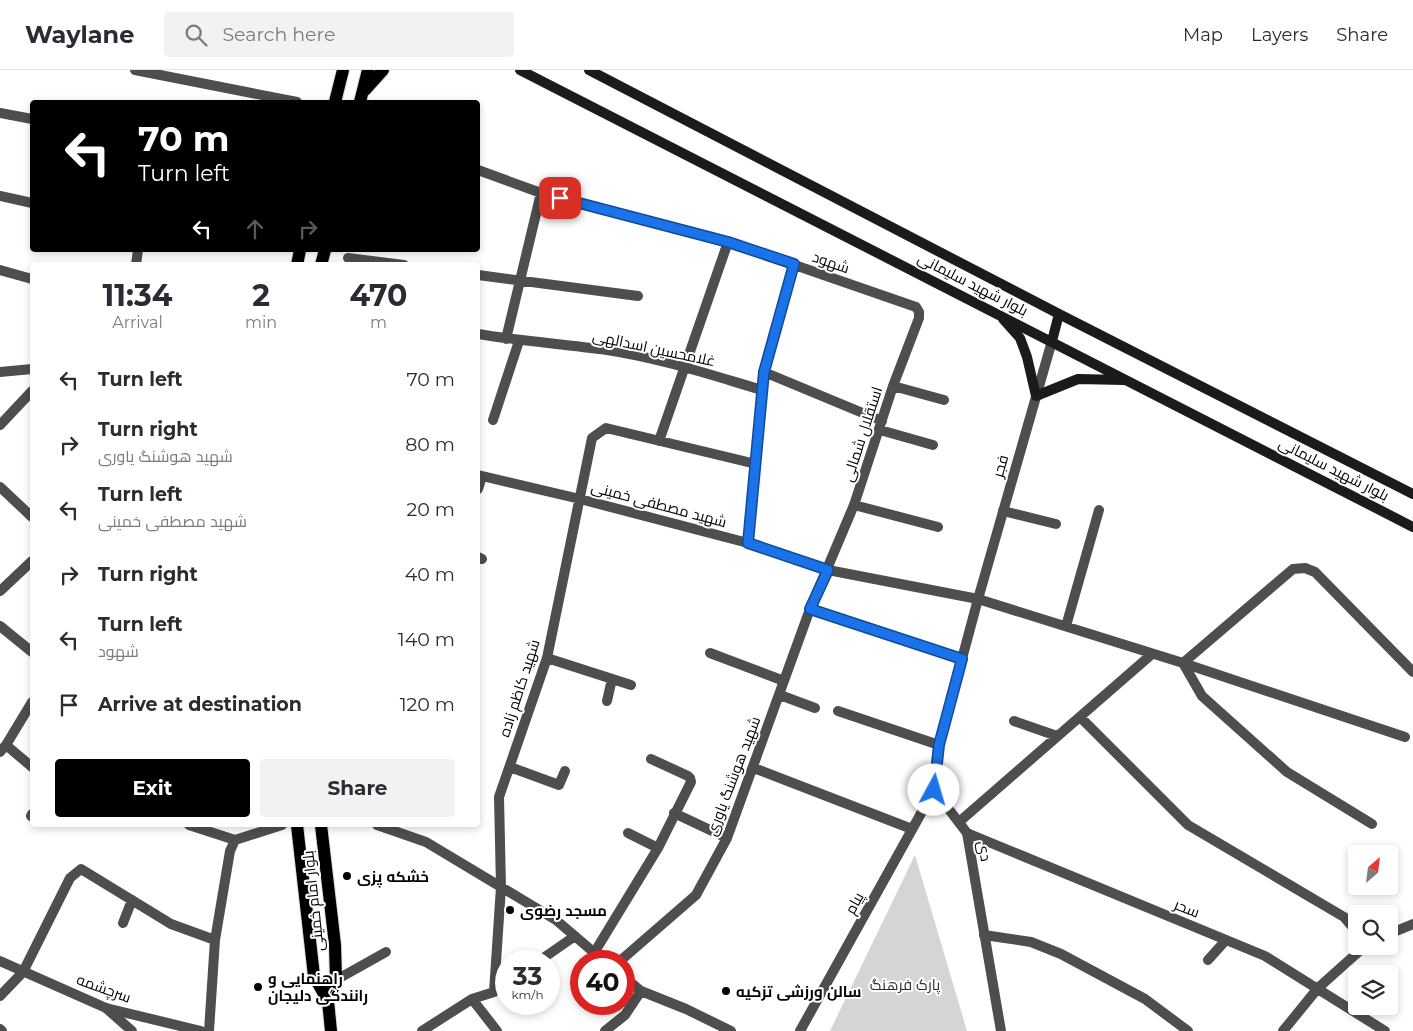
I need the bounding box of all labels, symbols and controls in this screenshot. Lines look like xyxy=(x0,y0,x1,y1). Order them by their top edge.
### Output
search box xyxy=(164,12,514,57)
text: Waylane xyxy=(25,20,134,49)
icon: search xyxy=(182,21,210,49)
text: Search here xyxy=(222,23,335,46)
text: Map xyxy=(1183,24,1223,46)
text: Layers xyxy=(1251,24,1308,46)
text: Share xyxy=(1336,24,1388,46)
text: 70 m xyxy=(138,117,229,160)
icon: left xyxy=(55,120,120,185)
text: Turn left xyxy=(138,160,230,187)
pin xyxy=(539,177,581,219)
icon: arrive xyxy=(546,184,574,212)
icon: left xyxy=(188,215,216,243)
icon: ahead xyxy=(241,215,269,243)
icon: right xyxy=(294,215,322,243)
street label: شهود xyxy=(810,247,852,278)
street label: بلوار شهید سلیمانی xyxy=(914,248,1031,321)
text: 11:34 xyxy=(103,277,172,314)
text: 2 xyxy=(252,277,270,314)
text: 470 xyxy=(350,277,407,314)
text: Arrival xyxy=(112,313,163,332)
text: min xyxy=(245,313,277,332)
text: m xyxy=(370,313,387,332)
street label: غلامحسین اسدالهی xyxy=(591,326,717,371)
icon: left xyxy=(55,366,83,394)
text: Turn left xyxy=(98,368,183,391)
text: 70 m xyxy=(406,368,455,391)
street label: استقلال شمالی xyxy=(838,384,887,484)
text: Turn right xyxy=(98,418,198,441)
icon: right xyxy=(55,431,83,459)
text: 80 m xyxy=(405,433,455,456)
street label: بلوار شهید سلیمانی xyxy=(1275,433,1392,506)
text: شهید هوشنگ یاوری xyxy=(98,447,233,466)
street label: فجر xyxy=(987,452,1012,480)
street label: شهید مصطفی خمینی xyxy=(589,477,729,532)
text: Turn left xyxy=(98,483,183,506)
icon: left xyxy=(55,496,83,524)
text: 20 m xyxy=(407,498,455,521)
text: شهید مصطفی خمینی xyxy=(98,512,247,531)
icon: right xyxy=(55,561,83,589)
text: Turn right xyxy=(98,563,198,586)
text: 40 m xyxy=(405,563,455,586)
text: Turn left xyxy=(98,613,183,636)
icon: left xyxy=(55,626,83,654)
text: 140 m xyxy=(398,628,455,651)
street label: شهید کاظم زاده xyxy=(494,637,545,739)
text: شهود xyxy=(98,642,139,661)
icon: arrive xyxy=(55,691,83,719)
text: Arrive at destination xyxy=(98,693,302,716)
text: 120 m xyxy=(400,693,455,716)
street label: شهید هوشنگ یاوری xyxy=(702,714,765,839)
button: Exit xyxy=(55,759,250,817)
button: Share xyxy=(260,759,455,817)
position arrow xyxy=(907,763,959,815)
street label: دی xyxy=(973,839,996,863)
north arrow xyxy=(1348,845,1398,895)
map controls xyxy=(1348,845,1398,1015)
street label: بلوار امام خمینی xyxy=(298,850,329,952)
place label: خشکه پزی xyxy=(357,867,429,888)
marker: خشکه پزی xyxy=(341,870,353,882)
street label: پیام xyxy=(840,889,869,918)
street label: سحر xyxy=(1170,894,1203,922)
place label: مسجد رضوی xyxy=(520,901,607,920)
marker: مسجد رضوی xyxy=(504,904,516,916)
button: search xyxy=(1348,905,1398,955)
speed limit sign: 40 xyxy=(570,950,635,1015)
text: 33 xyxy=(513,961,542,991)
button: layers xyxy=(1348,965,1398,1015)
street label: سرچشمه xyxy=(74,969,134,1008)
place label: راهنمایی و رانندگی دلیجان xyxy=(268,969,368,1005)
park label: پارک فرهنگ xyxy=(870,975,940,995)
marker: راهنمایی و رانندگی دلیجان xyxy=(252,981,264,993)
place label: سالن ورزشی تزکیه xyxy=(736,982,861,1001)
marker: سالن ورزشی تزکیه xyxy=(720,985,732,997)
text: km/h xyxy=(511,987,544,1002)

